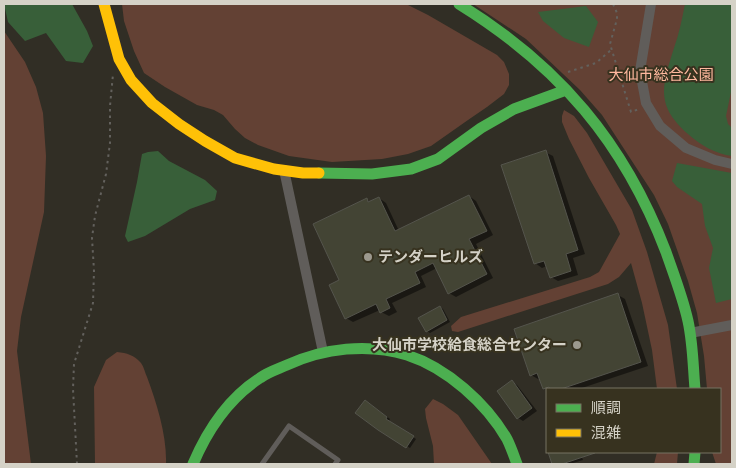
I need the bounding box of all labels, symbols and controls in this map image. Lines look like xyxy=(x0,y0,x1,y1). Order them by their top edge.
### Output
park label: 大仙市総合公園 xyxy=(608,65,714,84)
place label: テンダーヒルズ xyxy=(378,247,483,266)
marker: テンダーヒルズ xyxy=(362,251,374,263)
place label: 大仙市学校給食総合センター xyxy=(372,335,567,354)
marker: 大仙市学校給食総合センター xyxy=(571,339,583,351)
legend xyxy=(546,388,721,453)
text: 順調 xyxy=(591,398,621,417)
text: 混雑 xyxy=(591,423,621,442)

